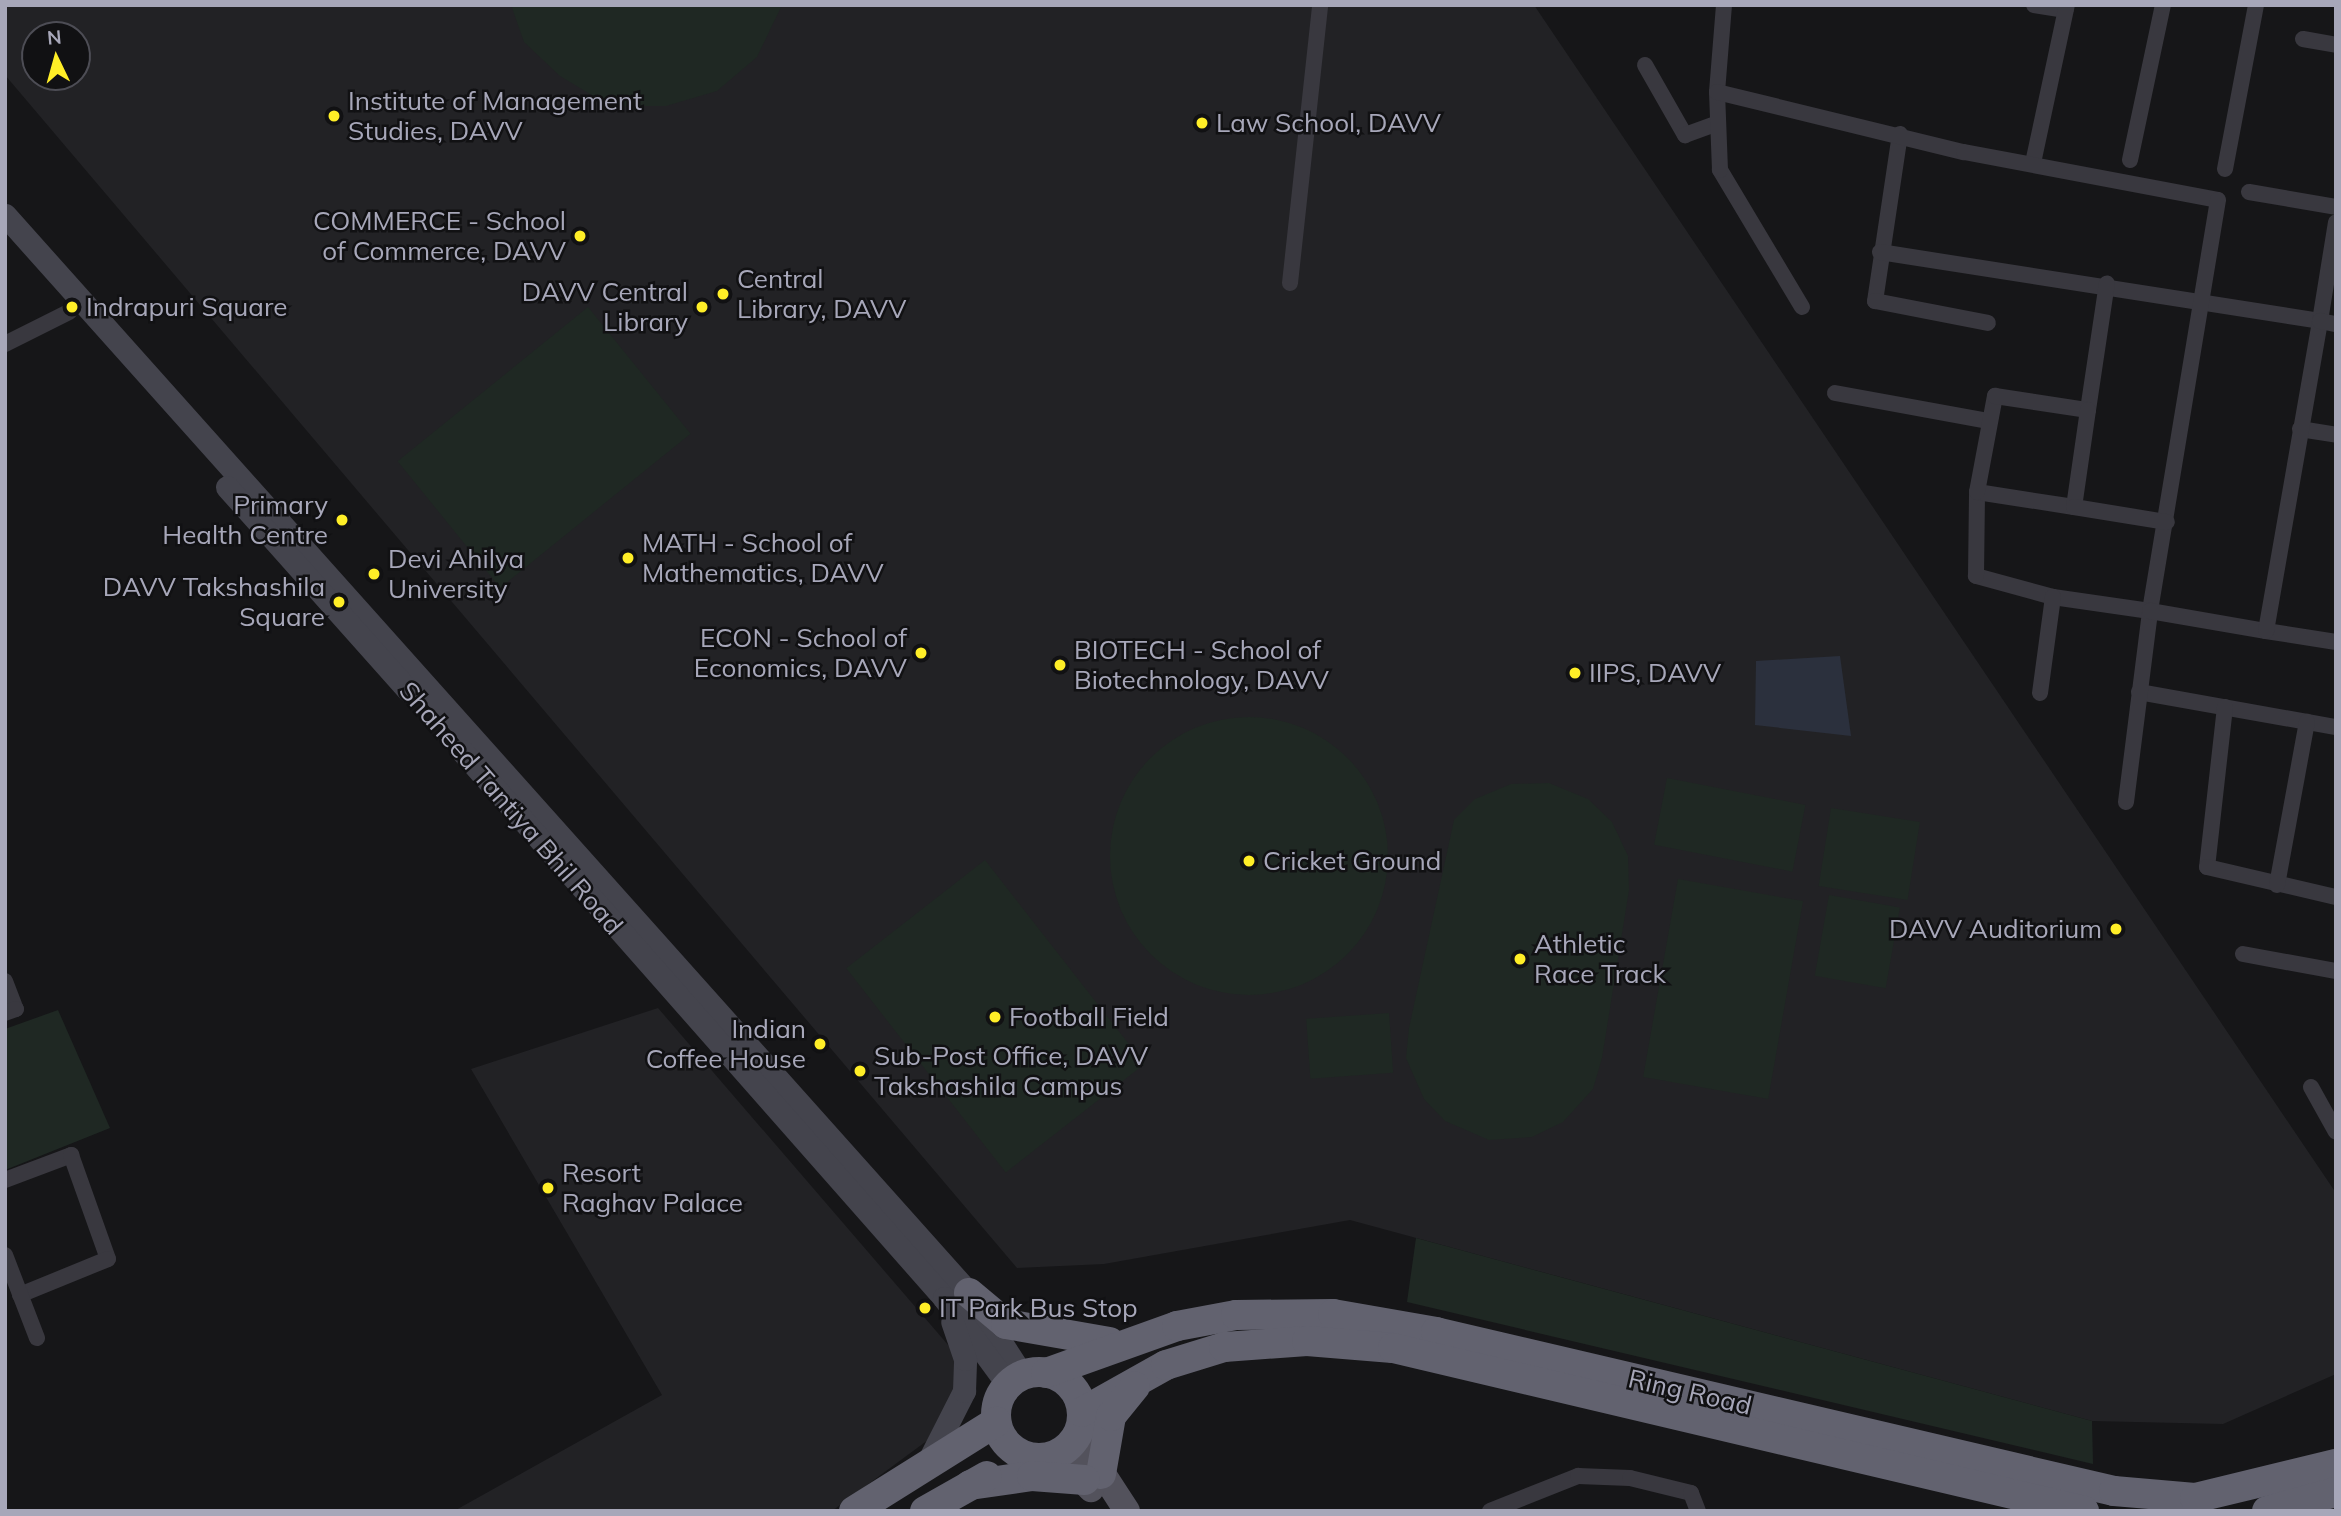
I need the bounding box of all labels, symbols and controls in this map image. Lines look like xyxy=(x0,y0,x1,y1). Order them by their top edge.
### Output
north arrow xyxy=(21,21,91,91)
text: N xyxy=(46,24,63,50)
place label: Institute of Management Studies, DAVV xyxy=(348,85,642,146)
place label: Law School, DAVV xyxy=(1216,107,1441,139)
marker: Institute of Management Studies, DAVV xyxy=(326,108,342,124)
marker: Law School, DAVV xyxy=(1194,115,1210,131)
place label: COMMERCE - School of Commerce, DAVV xyxy=(313,205,566,266)
marker: COMMERCE - School of Commerce, DAVV xyxy=(572,228,588,244)
place label: Central Library, DAVV xyxy=(737,263,906,324)
place label: DAVV Central Library xyxy=(522,276,688,338)
marker: Central Library, DAVV xyxy=(715,286,731,302)
place label: Indrapuri Square xyxy=(86,291,287,323)
marker: Indrapuri Square xyxy=(64,299,80,315)
marker: DAVV Central Library xyxy=(694,299,710,315)
place label: Primary Health Centre xyxy=(162,489,328,550)
marker: Primary Health Centre xyxy=(334,512,350,528)
place label: MATH - School of Mathematics, DAVV xyxy=(642,527,884,588)
place label: Devi Ahilya University xyxy=(388,543,524,604)
marker: MATH - School of Mathematics, DAVV xyxy=(620,550,636,566)
marker: Devi Ahilya University xyxy=(366,566,382,582)
place label: DAVV Takshashila Square xyxy=(103,571,325,632)
marker: DAVV Takshashila Square xyxy=(331,594,347,610)
place label: ECON - School of Economics, DAVV xyxy=(694,622,907,684)
place label: BIOTECH - School of Biotechnology, DAVV xyxy=(1074,634,1329,696)
marker: ECON - School of Economics, DAVV xyxy=(913,645,929,661)
marker: BIOTECH - School of Biotechnology, DAVV xyxy=(1052,657,1068,673)
place label: IIPS, DAVV xyxy=(1589,657,1721,689)
marker: IIPS, DAVV xyxy=(1567,665,1583,681)
street label: Shaheed Tantiya Bhil Road xyxy=(393,675,629,941)
place label: Cricket Ground xyxy=(1263,845,1441,877)
marker: Cricket Ground xyxy=(1241,853,1257,869)
place label: DAVV Auditorium xyxy=(1889,913,2102,945)
marker: DAVV Auditorium xyxy=(2108,921,2124,937)
place label: Athletic Race Track xyxy=(1534,928,1666,990)
marker: Athletic Race Track xyxy=(1512,951,1528,967)
place label: Football Field xyxy=(1009,1001,1169,1033)
marker: Football Field xyxy=(987,1009,1003,1025)
place label: Indian Coffee House xyxy=(646,1013,806,1074)
marker: Indian Coffee House xyxy=(812,1036,828,1052)
place label: Sub-Post Office, DAVV Takshashila Campus xyxy=(874,1040,1148,1102)
marker: Sub-Post Office, DAVV Takshashila Campus xyxy=(852,1063,868,1079)
place label: Resort Raghav Palace xyxy=(562,1157,743,1218)
marker: Resort Raghav Palace xyxy=(540,1180,556,1196)
place label: IT Park Bus Stop xyxy=(939,1292,1138,1324)
marker: IT Park Bus Stop xyxy=(917,1300,933,1316)
street label: Ring Road xyxy=(1625,1363,1755,1421)

